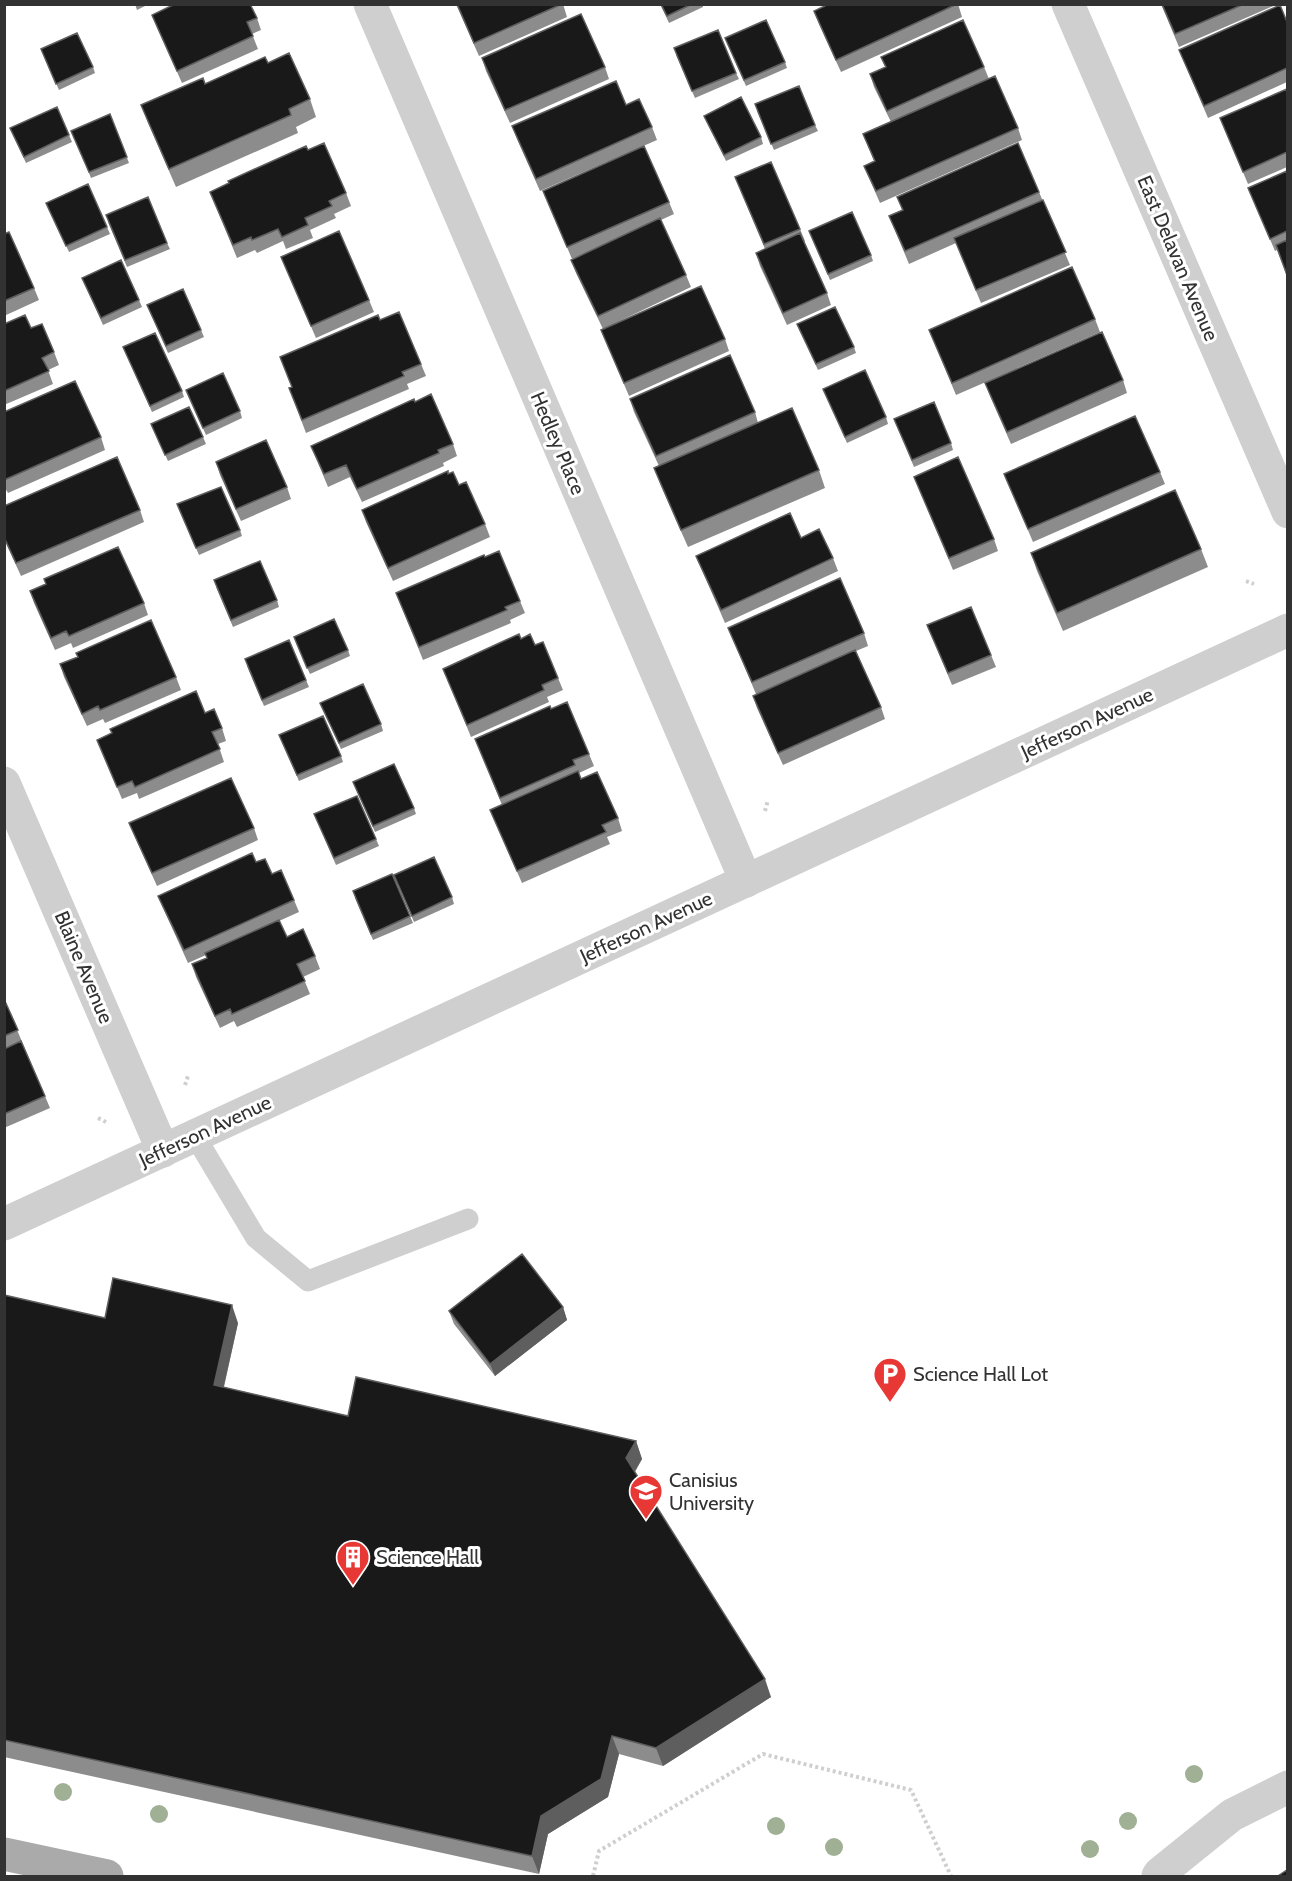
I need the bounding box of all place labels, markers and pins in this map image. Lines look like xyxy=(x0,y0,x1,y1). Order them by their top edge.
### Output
parking icon: Science Hall Lot xyxy=(872,1356,908,1403)
place label: Science Hall Lot xyxy=(913,1362,1048,1386)
place label: Canisius University xyxy=(669,1468,754,1515)
school or university icon: Canisius University xyxy=(628,1473,664,1520)
building icon: Science Hall xyxy=(335,1539,371,1586)
place label: Science Hall xyxy=(376,1545,479,1569)

